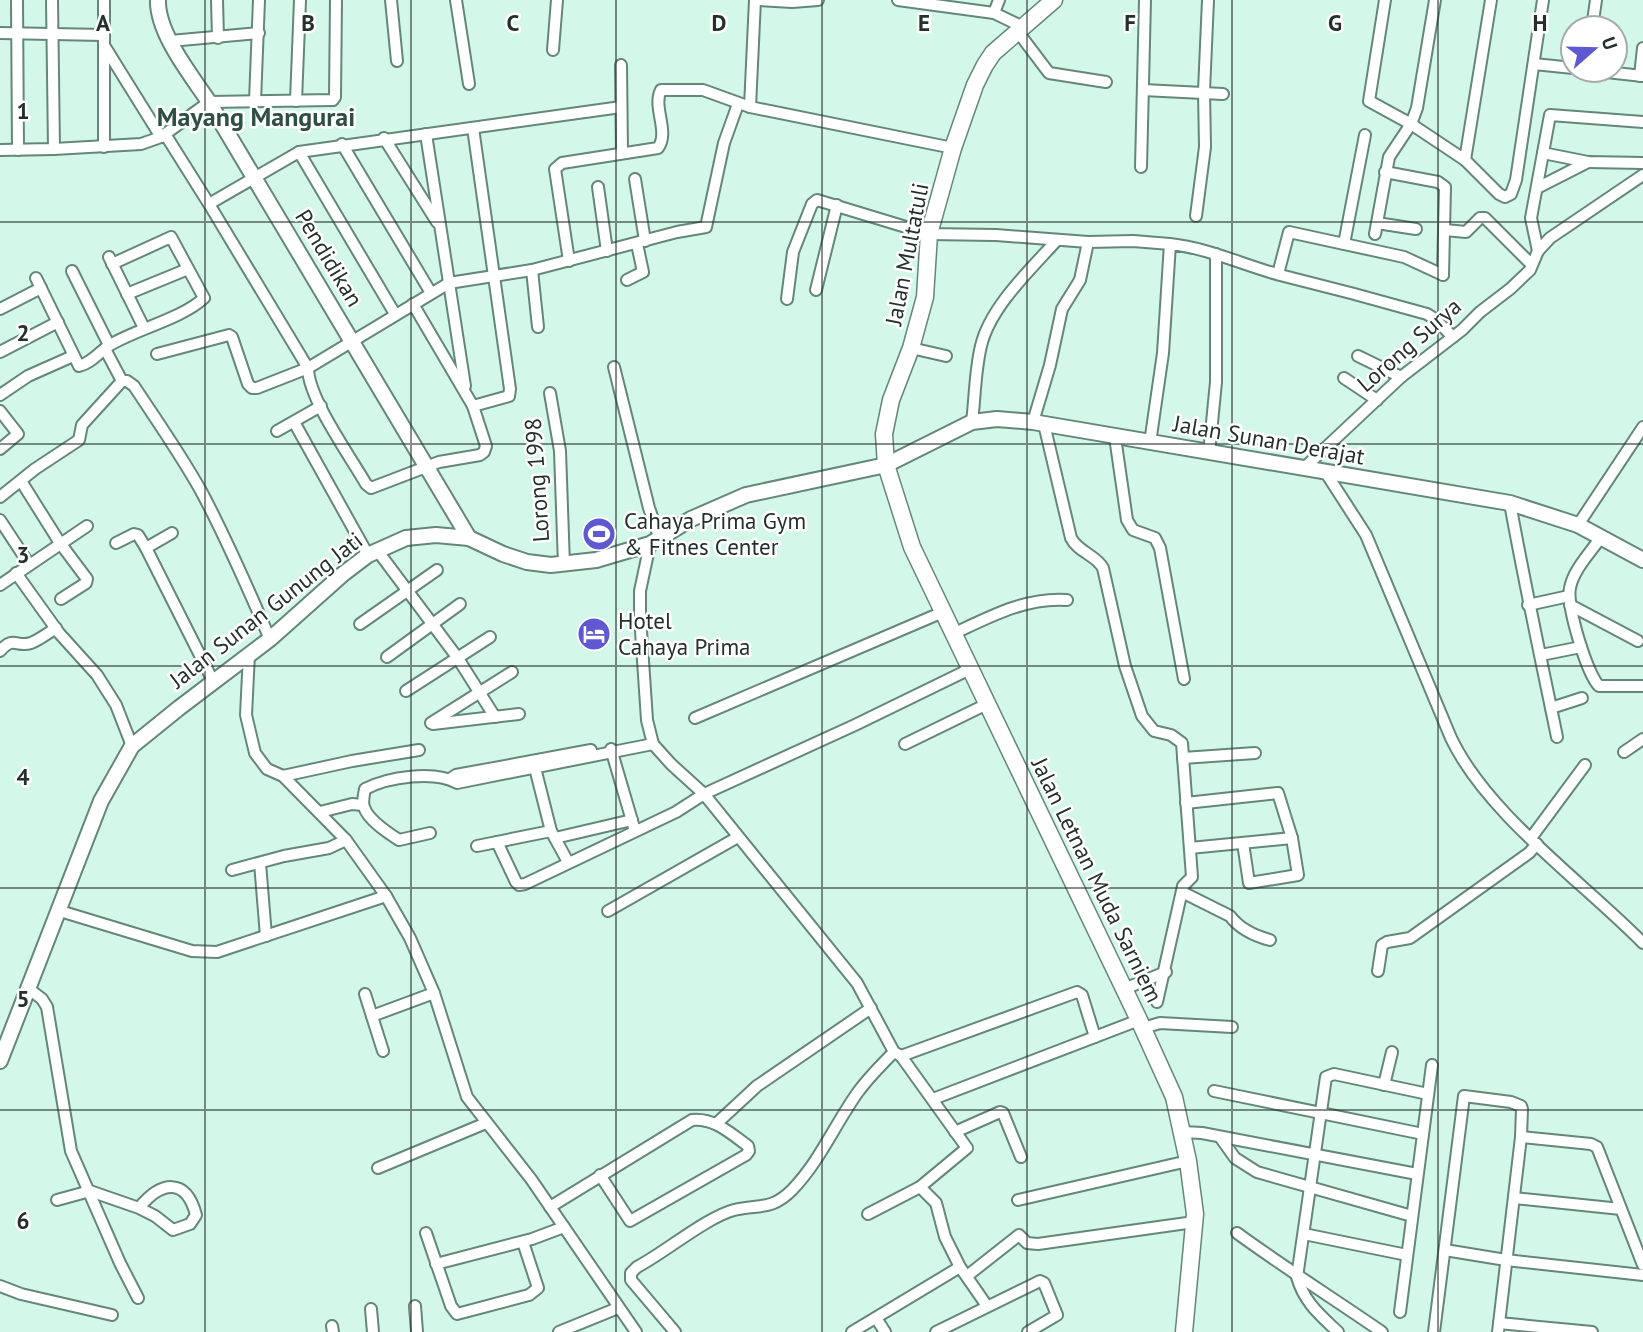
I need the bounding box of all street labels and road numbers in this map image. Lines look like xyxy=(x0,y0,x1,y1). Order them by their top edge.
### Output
street label: Jalan Multatuli xyxy=(878,180,935,329)
street label: Pendidikan xyxy=(289,204,370,312)
street label: Lorong Surya xyxy=(1351,291,1467,398)
street label: Jalan Sunan Derajat xyxy=(1170,408,1367,471)
street label: Lorong 1998 xyxy=(518,417,555,543)
street label: Jalan Sunan Gunung Jati xyxy=(163,525,368,695)
street label: Jalan Letnan Muda Sarniem xyxy=(1025,752,1169,1007)

